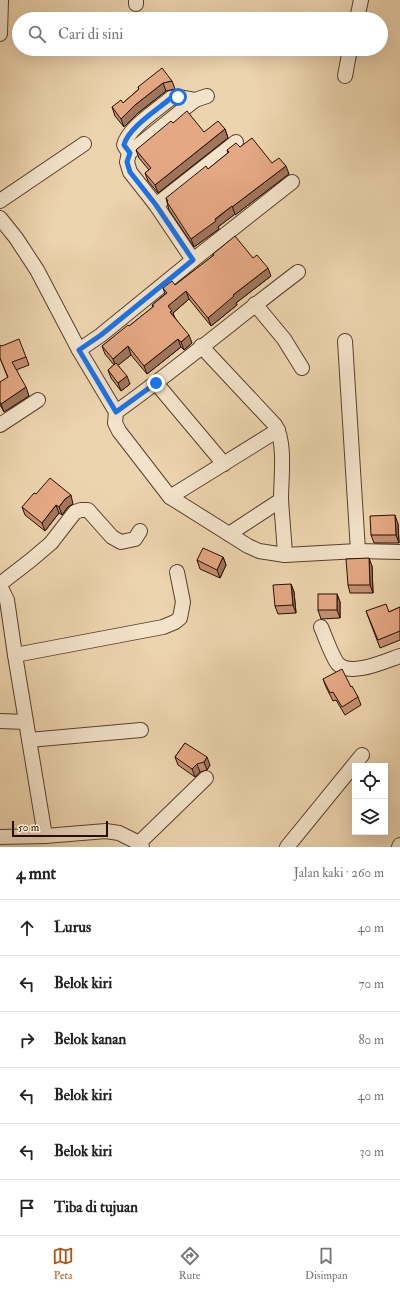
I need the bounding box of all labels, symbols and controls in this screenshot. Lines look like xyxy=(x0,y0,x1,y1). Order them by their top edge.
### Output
search box xyxy=(12,12,388,56)
icon: search xyxy=(26,23,48,45)
text: Cari di sini xyxy=(58,25,123,44)
route start xyxy=(169,88,187,106)
route end xyxy=(147,374,165,392)
map controls xyxy=(352,763,388,835)
button: locate xyxy=(352,763,388,799)
button: layers xyxy=(352,799,388,835)
scale bar xyxy=(12,819,108,838)
text: 50 m xyxy=(18,821,39,834)
text: 4 mnt xyxy=(16,863,56,884)
text: Jalan kaki · 260 m xyxy=(294,865,384,881)
icon: ahead xyxy=(16,917,38,939)
text: Lurus xyxy=(54,918,91,937)
text: 40 m xyxy=(358,920,384,936)
icon: left xyxy=(16,973,38,995)
text: Belok kiri xyxy=(54,974,112,993)
text: 70 m xyxy=(359,976,384,992)
icon: right xyxy=(16,1029,38,1051)
text: Belok kanan xyxy=(54,1030,126,1049)
text: 80 m xyxy=(358,1032,384,1048)
icon: left xyxy=(16,1085,38,1107)
text: Belok kiri xyxy=(54,1086,112,1105)
text: 40 m xyxy=(358,1088,384,1104)
icon: left xyxy=(16,1141,38,1163)
text: Belok kiri xyxy=(54,1142,112,1161)
text: 30 m xyxy=(360,1144,384,1160)
icon: arrive xyxy=(16,1197,38,1219)
text: Tiba di tujuan xyxy=(54,1198,138,1217)
tab: Peta xyxy=(52,1245,74,1282)
tab: Rute xyxy=(179,1245,201,1282)
tab: Disimpan xyxy=(305,1245,348,1282)

